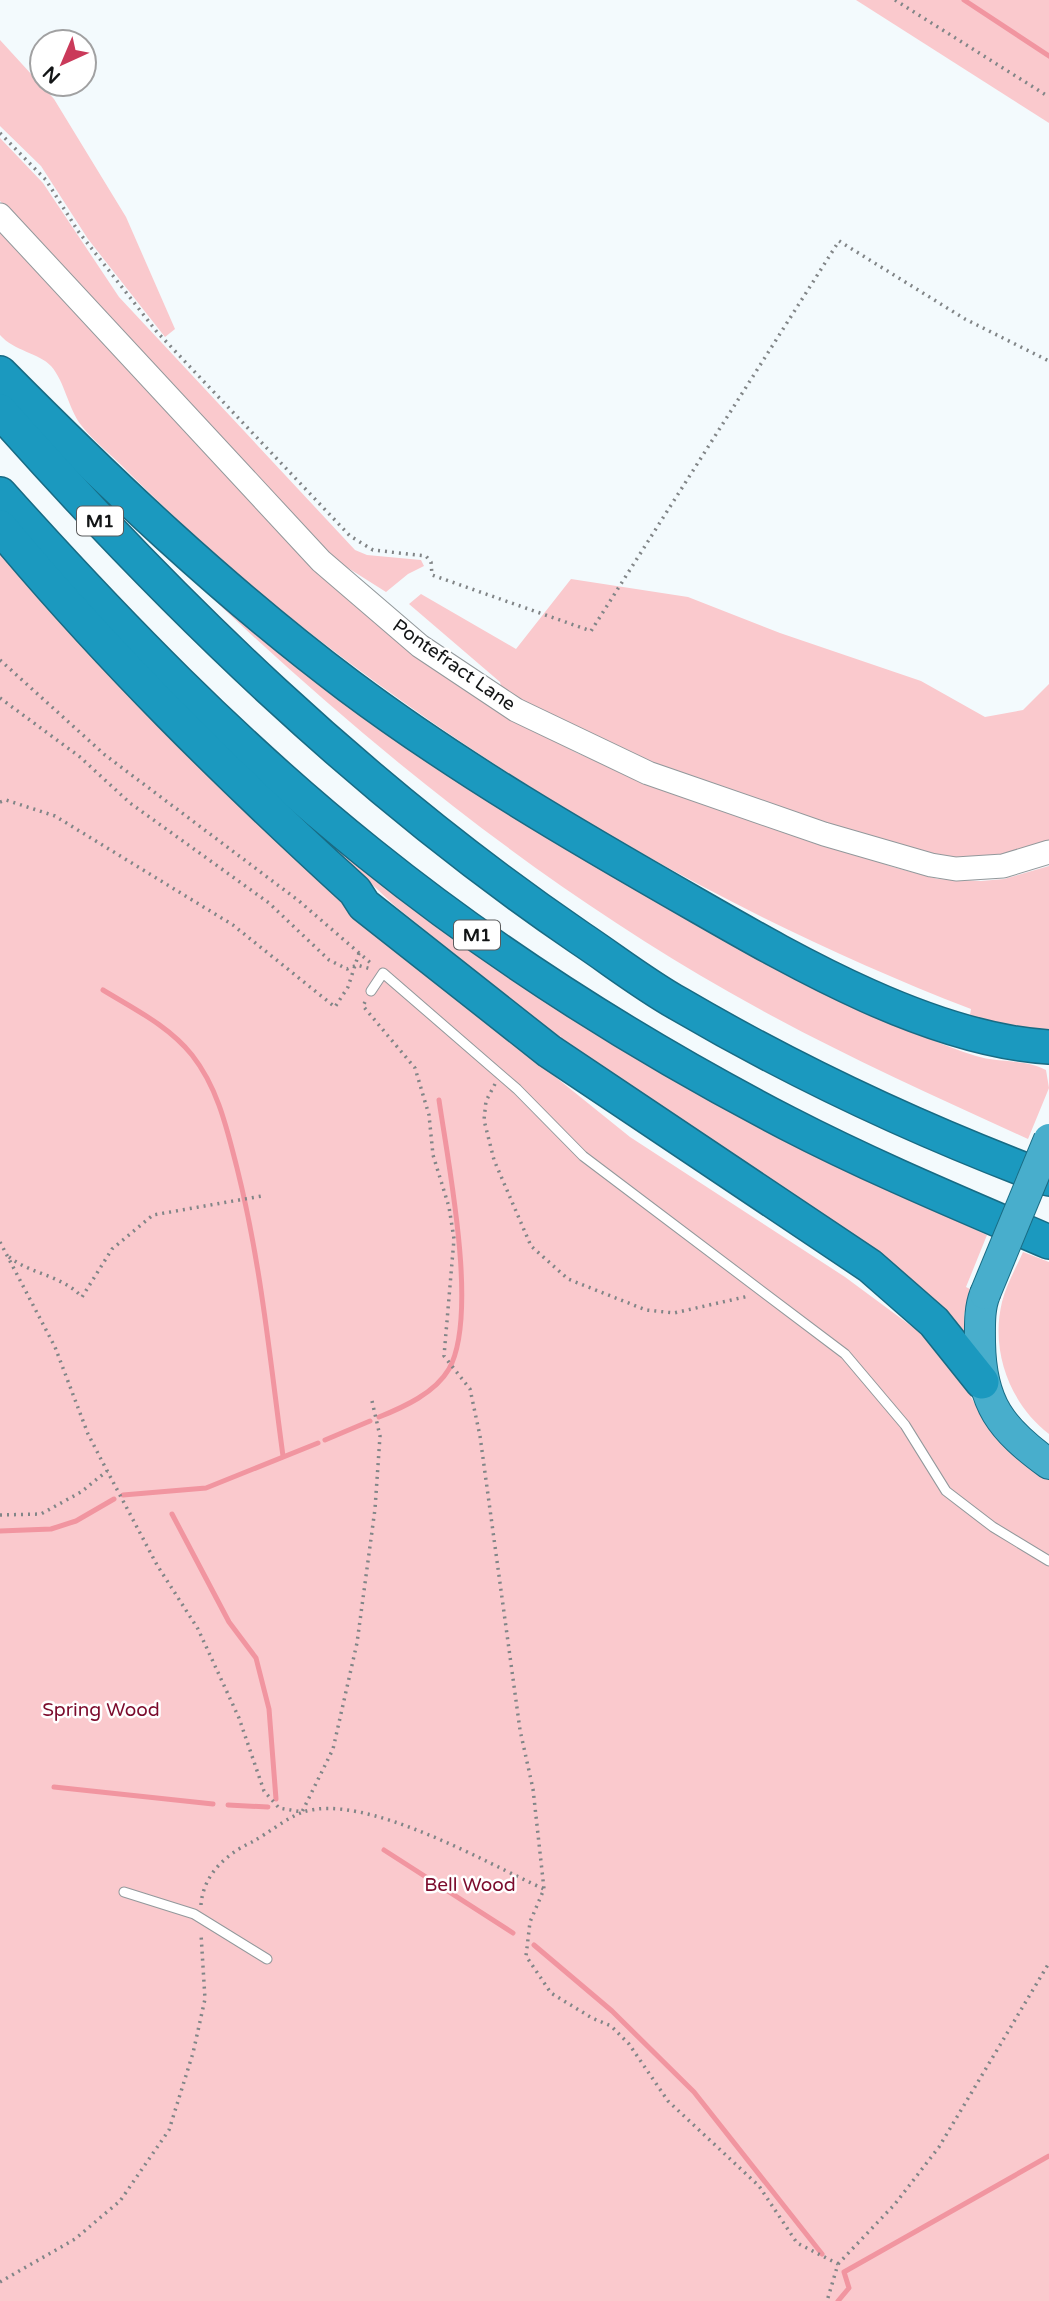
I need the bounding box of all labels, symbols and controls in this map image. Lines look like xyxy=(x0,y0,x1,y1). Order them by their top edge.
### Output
north arrow xyxy=(28,28,98,98)
text: N xyxy=(39,61,65,88)
road number: M1 xyxy=(77,506,123,536)
street label: Pontefract Lane xyxy=(388,614,520,716)
road number: M1 xyxy=(454,920,500,950)
park label: Spring Wood xyxy=(42,1699,160,1721)
park label: Bell Wood xyxy=(424,1874,516,1896)

